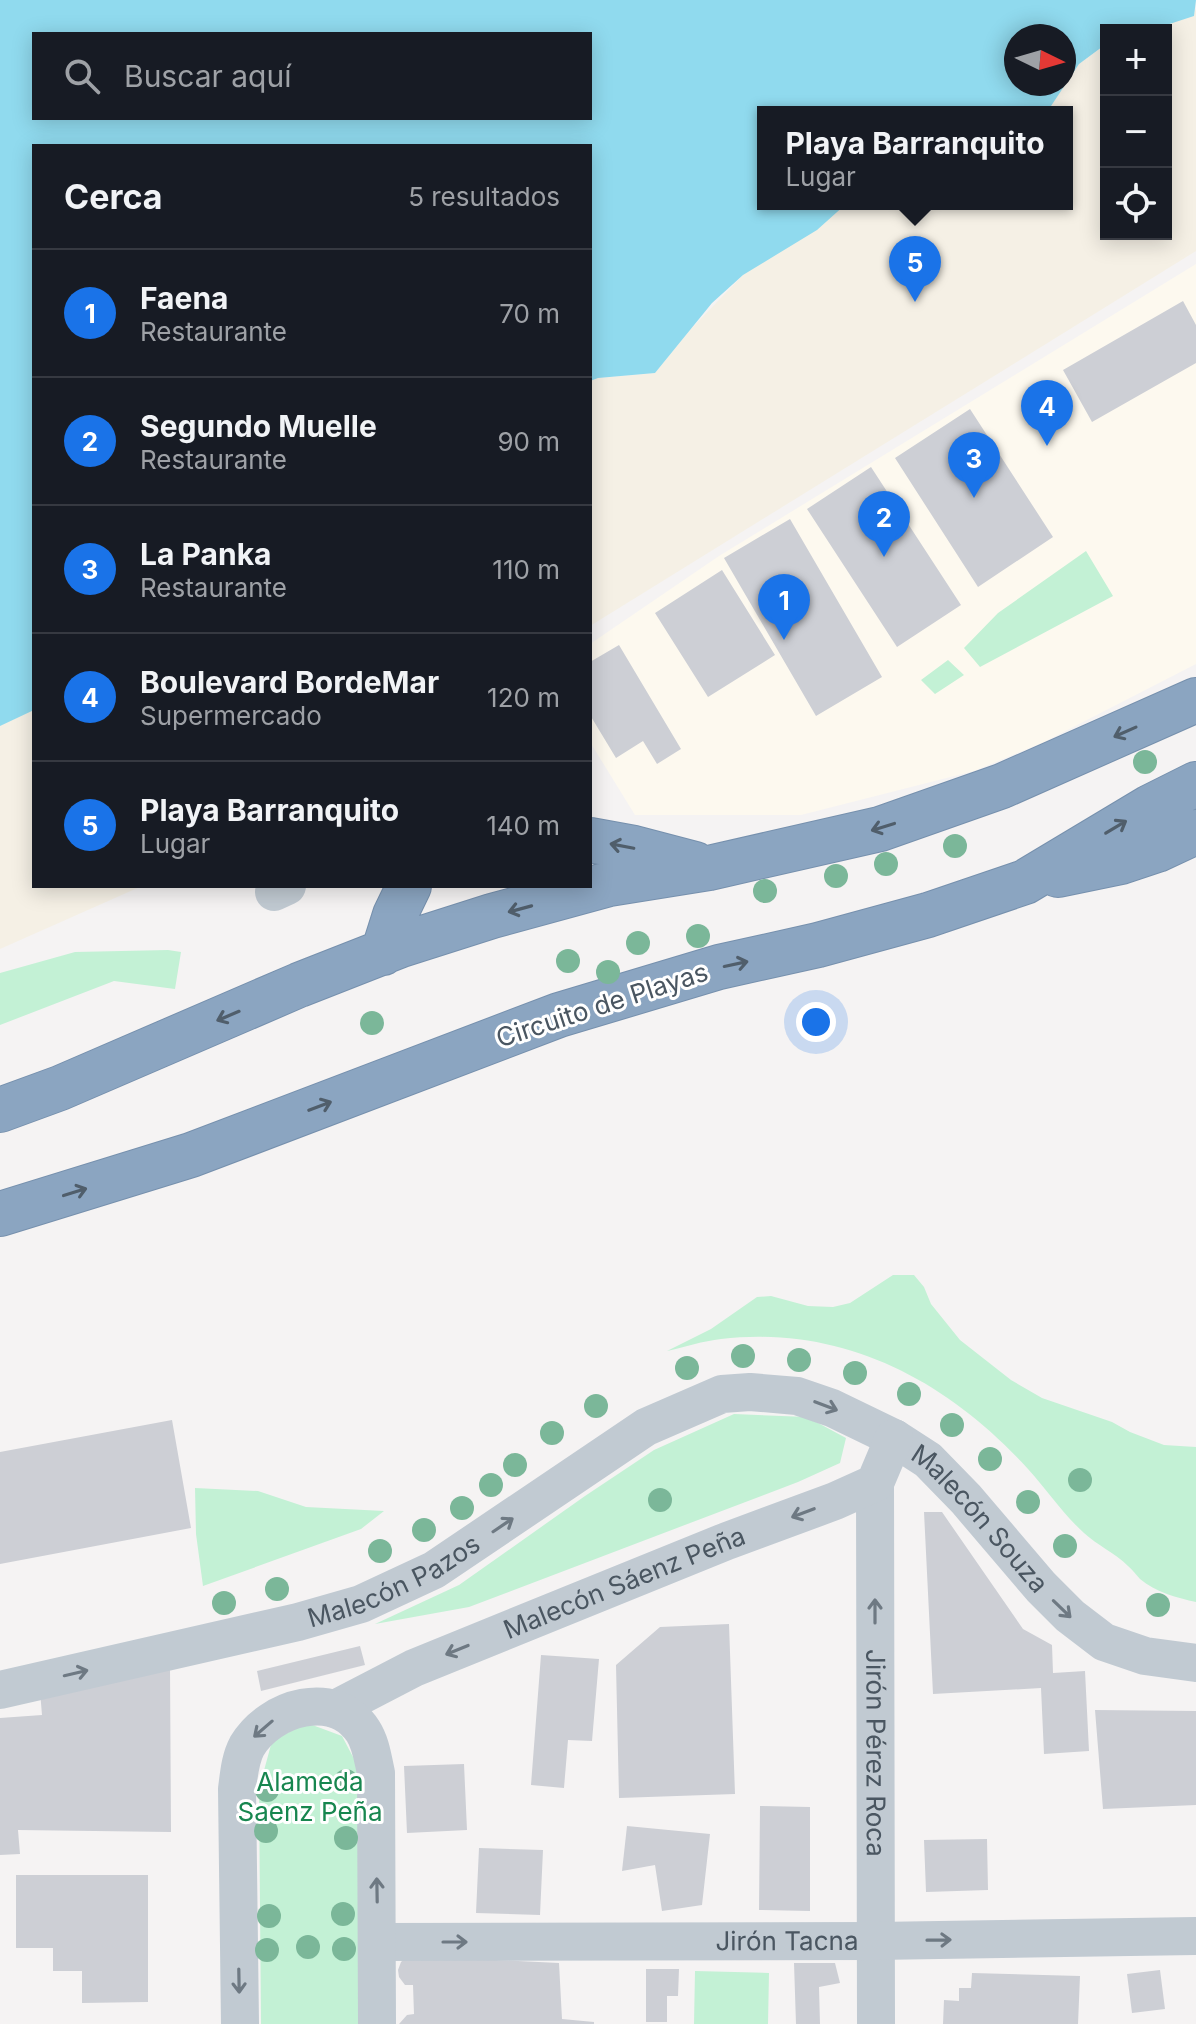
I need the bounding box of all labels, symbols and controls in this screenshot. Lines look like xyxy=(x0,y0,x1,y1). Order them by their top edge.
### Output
north arrow xyxy=(1004,24,1076,96)
map controls xyxy=(1100,24,1172,240)
button: + xyxy=(1100,24,1172,96)
search box xyxy=(32,32,592,120)
icon: search xyxy=(60,54,104,98)
text: Buscar aquí xyxy=(124,58,291,94)
button: − xyxy=(1100,96,1172,168)
popup xyxy=(757,106,1073,210)
text: Playa Barranquito xyxy=(785,125,1045,161)
text: Lugar xyxy=(785,161,856,192)
button: locate xyxy=(1100,168,1172,240)
text: Cerca xyxy=(64,176,163,217)
text: 5 resultados xyxy=(408,181,560,212)
pin: 5 xyxy=(889,236,941,302)
text: Faena xyxy=(140,280,229,316)
text: 1 xyxy=(84,298,96,329)
text: 70 m xyxy=(499,298,560,329)
text: Restaurante xyxy=(140,316,287,347)
pin: 4 xyxy=(1021,380,1073,446)
text: Segundo Muelle xyxy=(140,408,377,444)
text: 2 xyxy=(82,426,98,457)
text: 90 m xyxy=(497,426,560,457)
pin: 3 xyxy=(948,432,1000,498)
text: Restaurante xyxy=(140,444,287,475)
pin: 2 xyxy=(858,491,910,557)
text: La Panka xyxy=(140,536,271,572)
text: 3 xyxy=(82,554,98,585)
text: 110 m xyxy=(492,554,560,585)
text: Restaurante xyxy=(140,572,287,603)
pin: 1 xyxy=(758,574,810,640)
text: Boulevard BordeMar xyxy=(140,664,439,700)
text: 4 xyxy=(81,682,99,713)
text: 120 m xyxy=(487,682,560,713)
text: Supermercado xyxy=(140,700,322,731)
one-way arrow xyxy=(1113,725,1137,740)
text: Playa Barranquito xyxy=(140,792,399,828)
text: 5 xyxy=(82,810,98,841)
text: 140 m xyxy=(486,810,560,841)
one-way arrow xyxy=(1104,819,1127,835)
one-way arrow xyxy=(871,820,897,835)
text: Lugar xyxy=(140,828,210,859)
one-way arrow xyxy=(610,837,636,852)
one-way arrow xyxy=(508,902,534,917)
one-way arrow xyxy=(723,955,748,970)
street label: Circuito de Playas xyxy=(492,956,712,1053)
your location xyxy=(796,1002,836,1042)
one-way arrow xyxy=(216,1010,241,1025)
one-way arrow xyxy=(307,1098,332,1112)
one-way arrow xyxy=(61,1184,87,1199)
one-way arrow xyxy=(813,1400,838,1414)
street label: Malecón Souza xyxy=(906,1438,1055,1599)
one-way arrow xyxy=(791,1507,815,1521)
one-way arrow xyxy=(491,1517,513,1533)
street label: Malecón Sáenz Peña xyxy=(499,1520,749,1645)
street label: Malecón Pazos xyxy=(304,1528,485,1633)
one-way arrow xyxy=(867,1598,883,1625)
one-way arrow xyxy=(1052,1599,1072,1617)
one-way arrow xyxy=(445,1644,470,1659)
street label: Jirón Pérez Roca xyxy=(860,1649,892,1857)
one-way arrow xyxy=(63,1665,88,1680)
one-way arrow xyxy=(254,1720,274,1738)
park label: Alameda Saenz Peña xyxy=(237,1766,383,1827)
one-way arrow xyxy=(369,1877,385,1904)
street label: Jirón Tacna xyxy=(715,1925,859,1956)
one-way arrow xyxy=(925,1932,952,1948)
one-way arrow xyxy=(441,1934,468,1950)
one-way arrow xyxy=(231,1967,247,1994)

